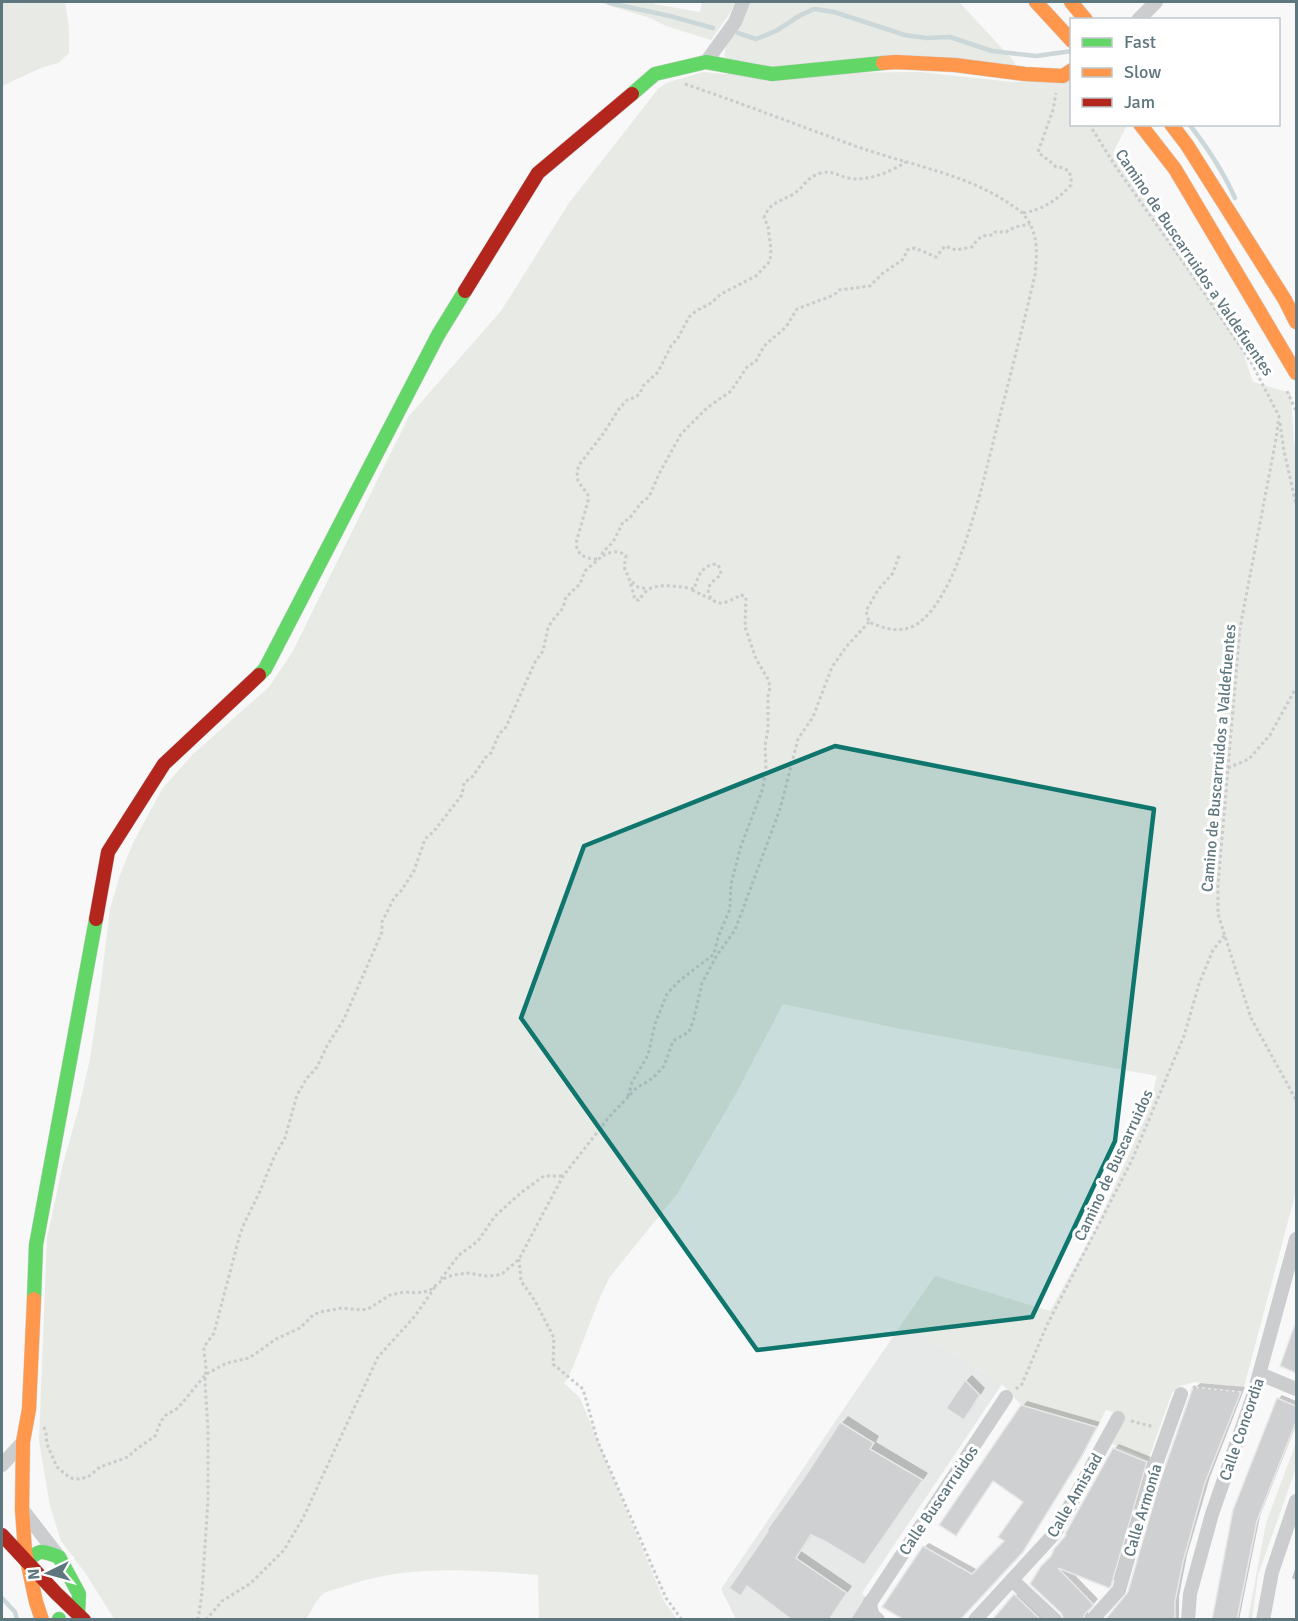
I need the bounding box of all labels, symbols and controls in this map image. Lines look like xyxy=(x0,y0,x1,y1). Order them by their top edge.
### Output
legend xyxy=(1070,18,1280,126)
text: Fast xyxy=(1124,31,1156,53)
text: Slow xyxy=(1124,61,1161,83)
text: Jam xyxy=(1124,91,1155,113)
street label: Camino de Buscarruidos a Valdefuentes xyxy=(1111,145,1278,380)
street label: Camino de Buscarruidos a Valdefuentes xyxy=(1197,623,1241,893)
street label: Camino de Buscarruidos xyxy=(1070,1086,1158,1244)
street label: Calle Concordia xyxy=(1215,1375,1269,1483)
street label: Calle Buscarruidos xyxy=(895,1442,983,1559)
street label: Calle Amistad xyxy=(1043,1450,1107,1541)
street label: Calle Armonía xyxy=(1119,1461,1167,1559)
north arrow xyxy=(18,1543,78,1603)
text: N xyxy=(24,1568,45,1581)

